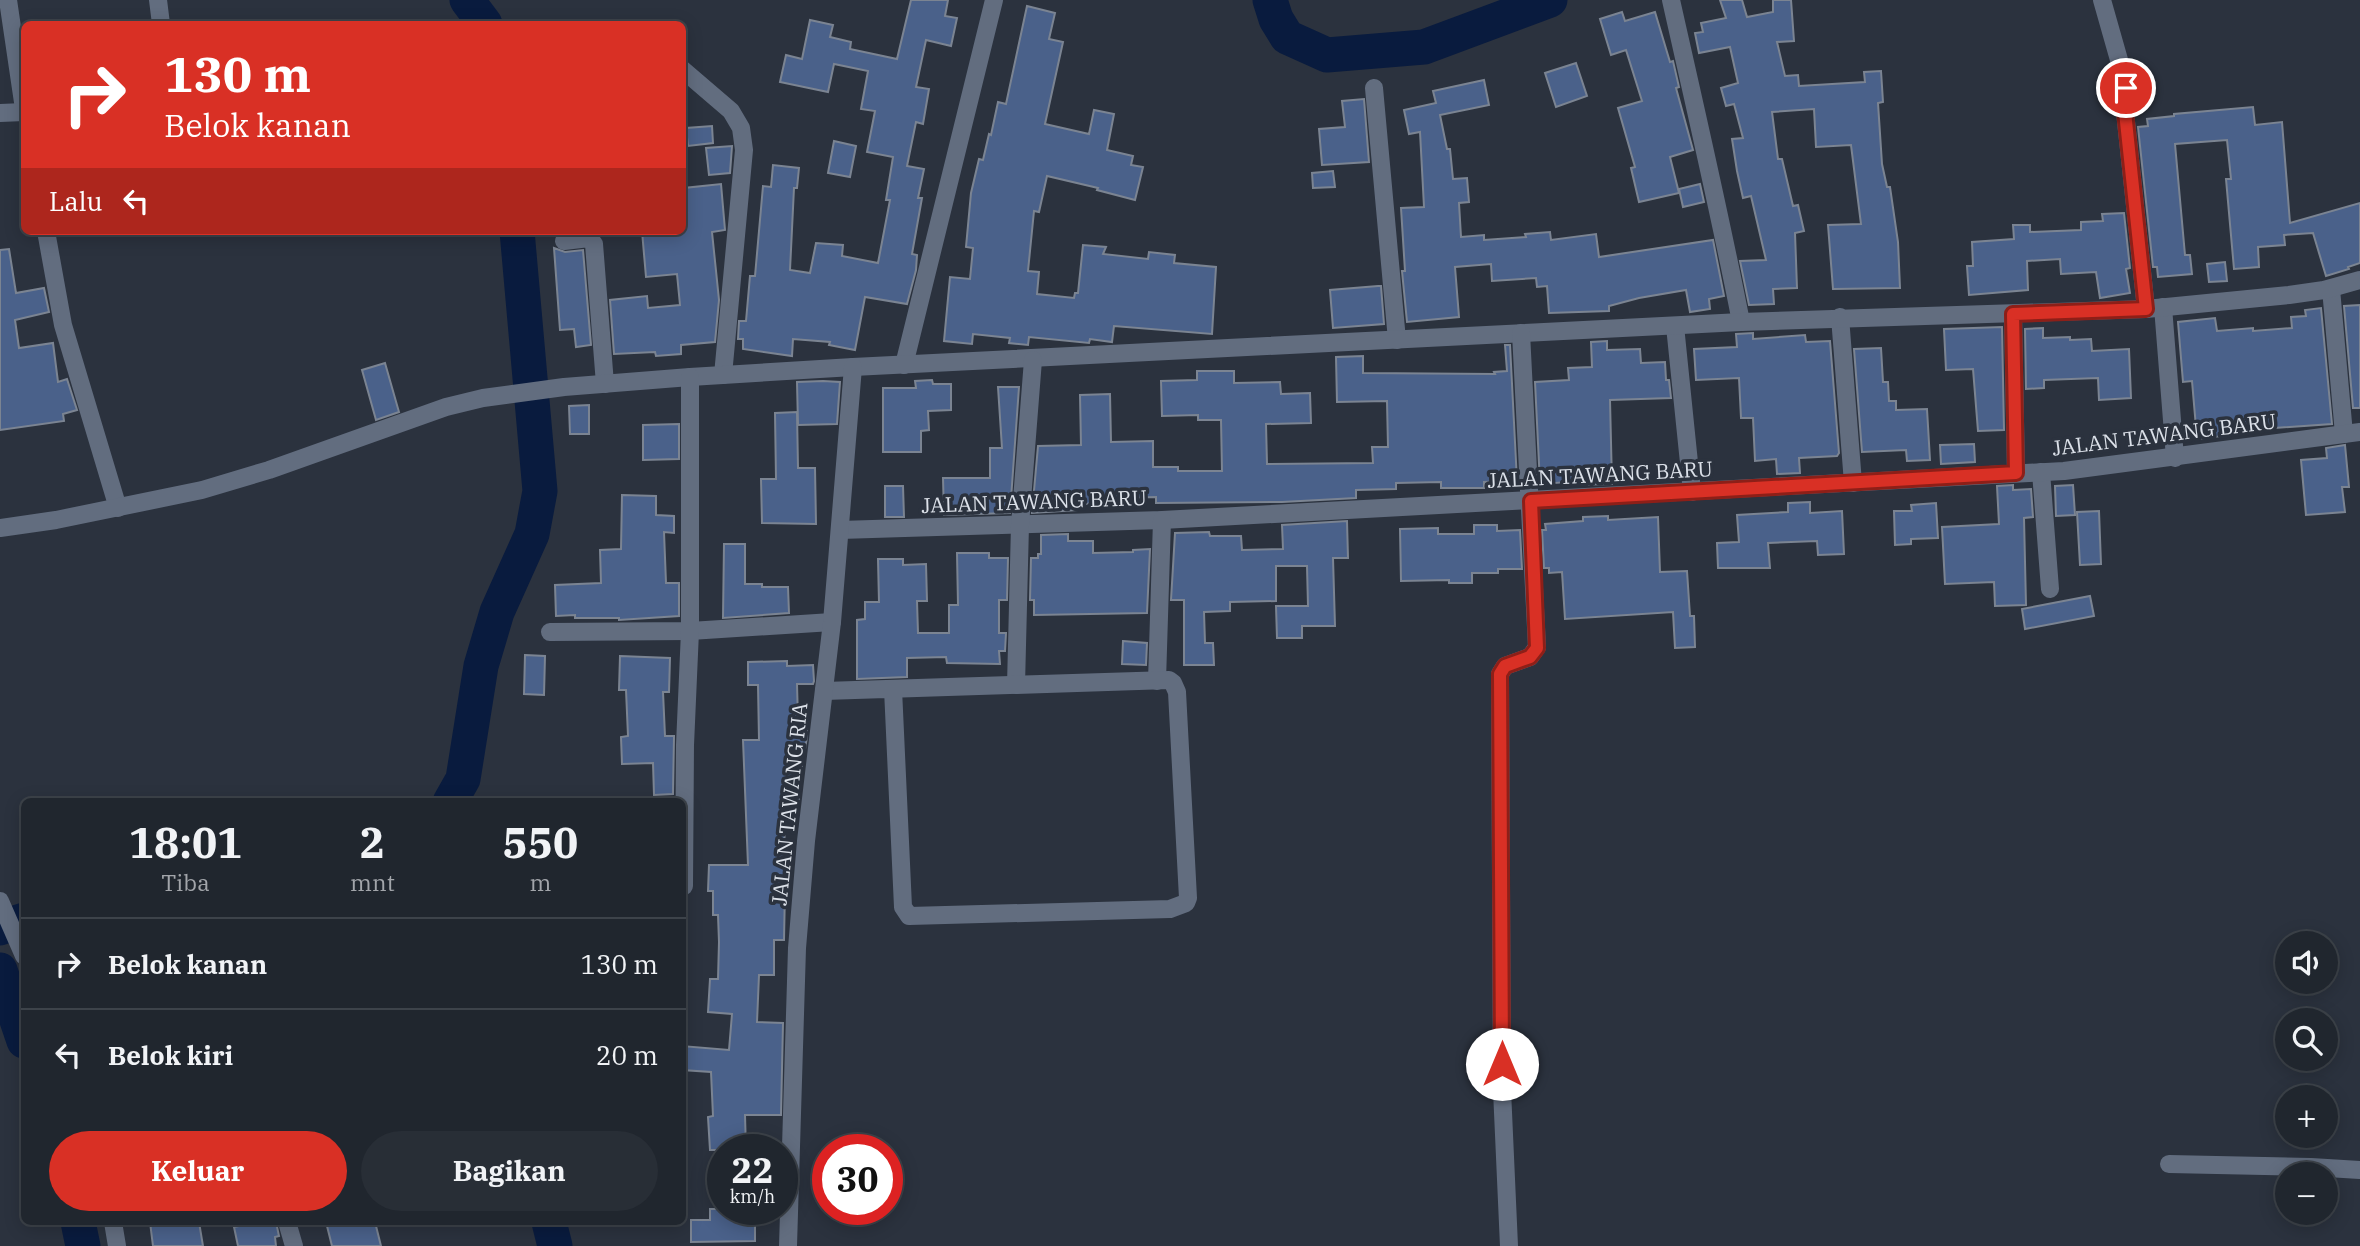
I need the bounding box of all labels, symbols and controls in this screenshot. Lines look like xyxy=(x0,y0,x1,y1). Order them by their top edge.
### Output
text: 130 m xyxy=(164,42,311,105)
icon: right xyxy=(49,49,140,140)
pin xyxy=(2096,58,2156,118)
icon: arrive xyxy=(2107,69,2145,107)
text: Belok kanan xyxy=(164,104,351,146)
icon: left xyxy=(117,182,155,220)
text: Lalu xyxy=(49,184,103,218)
street label: JALAN TAWANG BARU xyxy=(2050,406,2278,462)
street label: JALAN TAWANG BARU xyxy=(1487,454,1713,494)
street label: JALAN TAWANG BARU xyxy=(921,483,1147,519)
street label: JALAN TAWANG RIA xyxy=(764,700,814,907)
text: 18:01 xyxy=(129,815,242,870)
text: 2 xyxy=(360,815,385,870)
text: 550 xyxy=(503,815,578,870)
text: Tiba xyxy=(161,867,210,897)
text: mnt xyxy=(350,867,395,897)
text: m xyxy=(529,867,551,897)
map controls xyxy=(2275,931,2338,1225)
button: sound xyxy=(2275,931,2338,994)
icon: right xyxy=(49,945,87,983)
text: Belok kanan xyxy=(108,947,267,981)
text: 130 m xyxy=(580,947,658,981)
button: search xyxy=(2275,1008,2338,1071)
position arrow xyxy=(1465,1027,1539,1101)
icon: left xyxy=(49,1036,87,1074)
text: Belok kiri xyxy=(108,1038,233,1072)
text: 20 m xyxy=(596,1038,658,1072)
button: + xyxy=(2275,1085,2338,1148)
button: Keluar xyxy=(49,1131,347,1211)
button: Bagikan xyxy=(361,1131,658,1211)
speed limit sign: 30 xyxy=(812,1134,903,1225)
text: 22 xyxy=(731,1147,774,1193)
button: − xyxy=(2275,1162,2338,1225)
text: km/h xyxy=(730,1185,775,1208)

